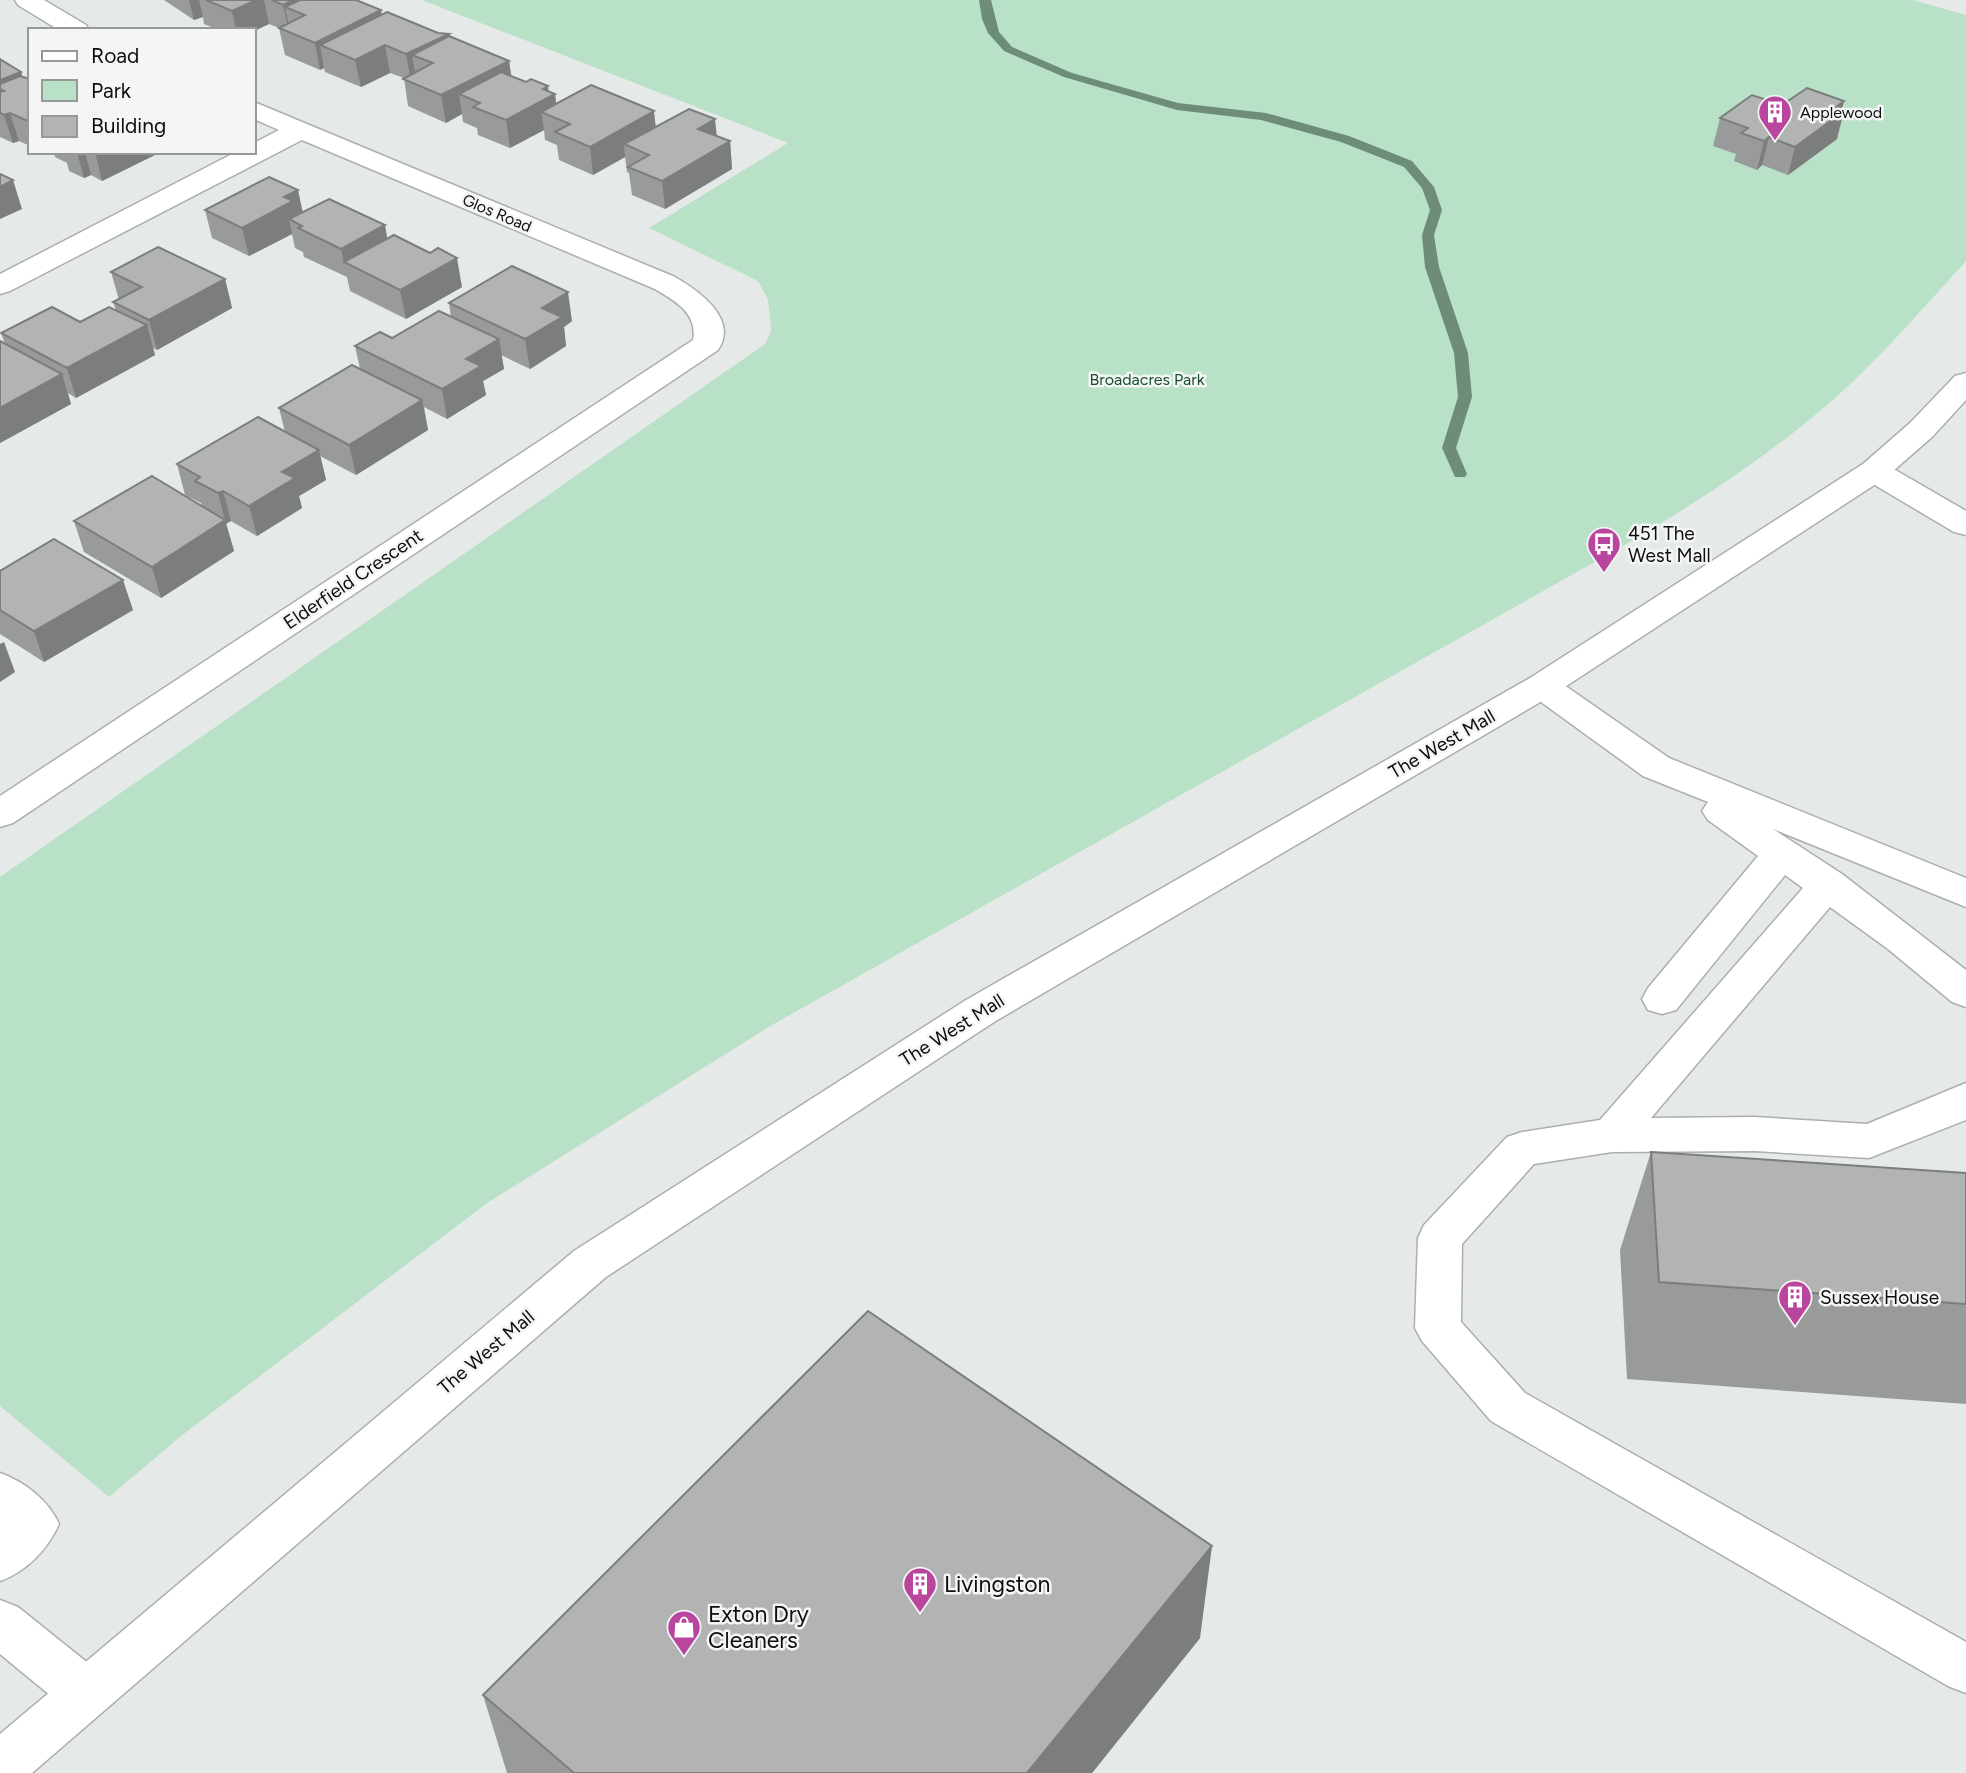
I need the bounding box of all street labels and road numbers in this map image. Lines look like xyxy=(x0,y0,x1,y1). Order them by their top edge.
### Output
street label: Glos Road xyxy=(460,190,534,236)
street label: Elderfield Crescent xyxy=(279,524,427,634)
street label: The West Mall xyxy=(1385,704,1499,784)
street label: The West Mall xyxy=(896,989,1008,1071)
street label: The West Mall xyxy=(433,1305,539,1399)

